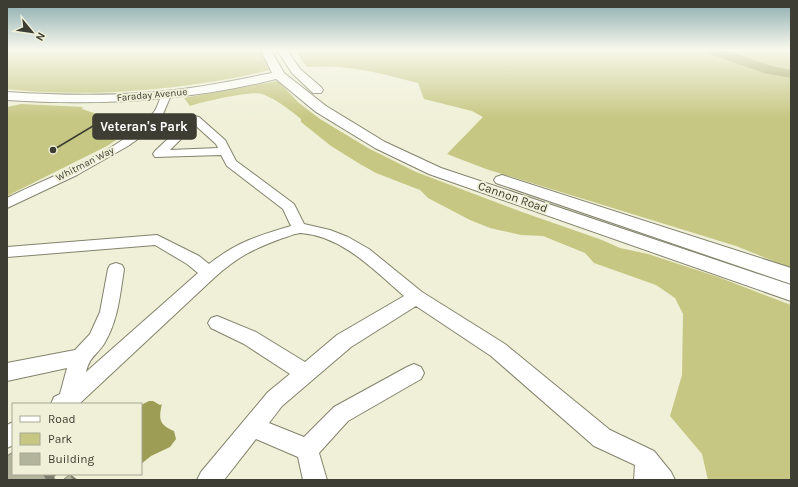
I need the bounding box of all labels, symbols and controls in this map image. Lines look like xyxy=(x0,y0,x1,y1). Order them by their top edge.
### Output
north arrow xyxy=(12,12,52,52)
text: N xyxy=(33,30,48,43)
street label: Faraday Avenue xyxy=(116,86,188,104)
callout: Veteran's Park xyxy=(93,114,196,139)
text: Veteran's Park xyxy=(100,119,188,134)
street label: Whitman Way xyxy=(54,144,116,184)
street label: Cannon Road xyxy=(476,179,550,215)
legend xyxy=(12,403,142,475)
text: Road xyxy=(48,412,76,426)
text: Park xyxy=(48,432,73,446)
text: Building xyxy=(48,452,95,466)

